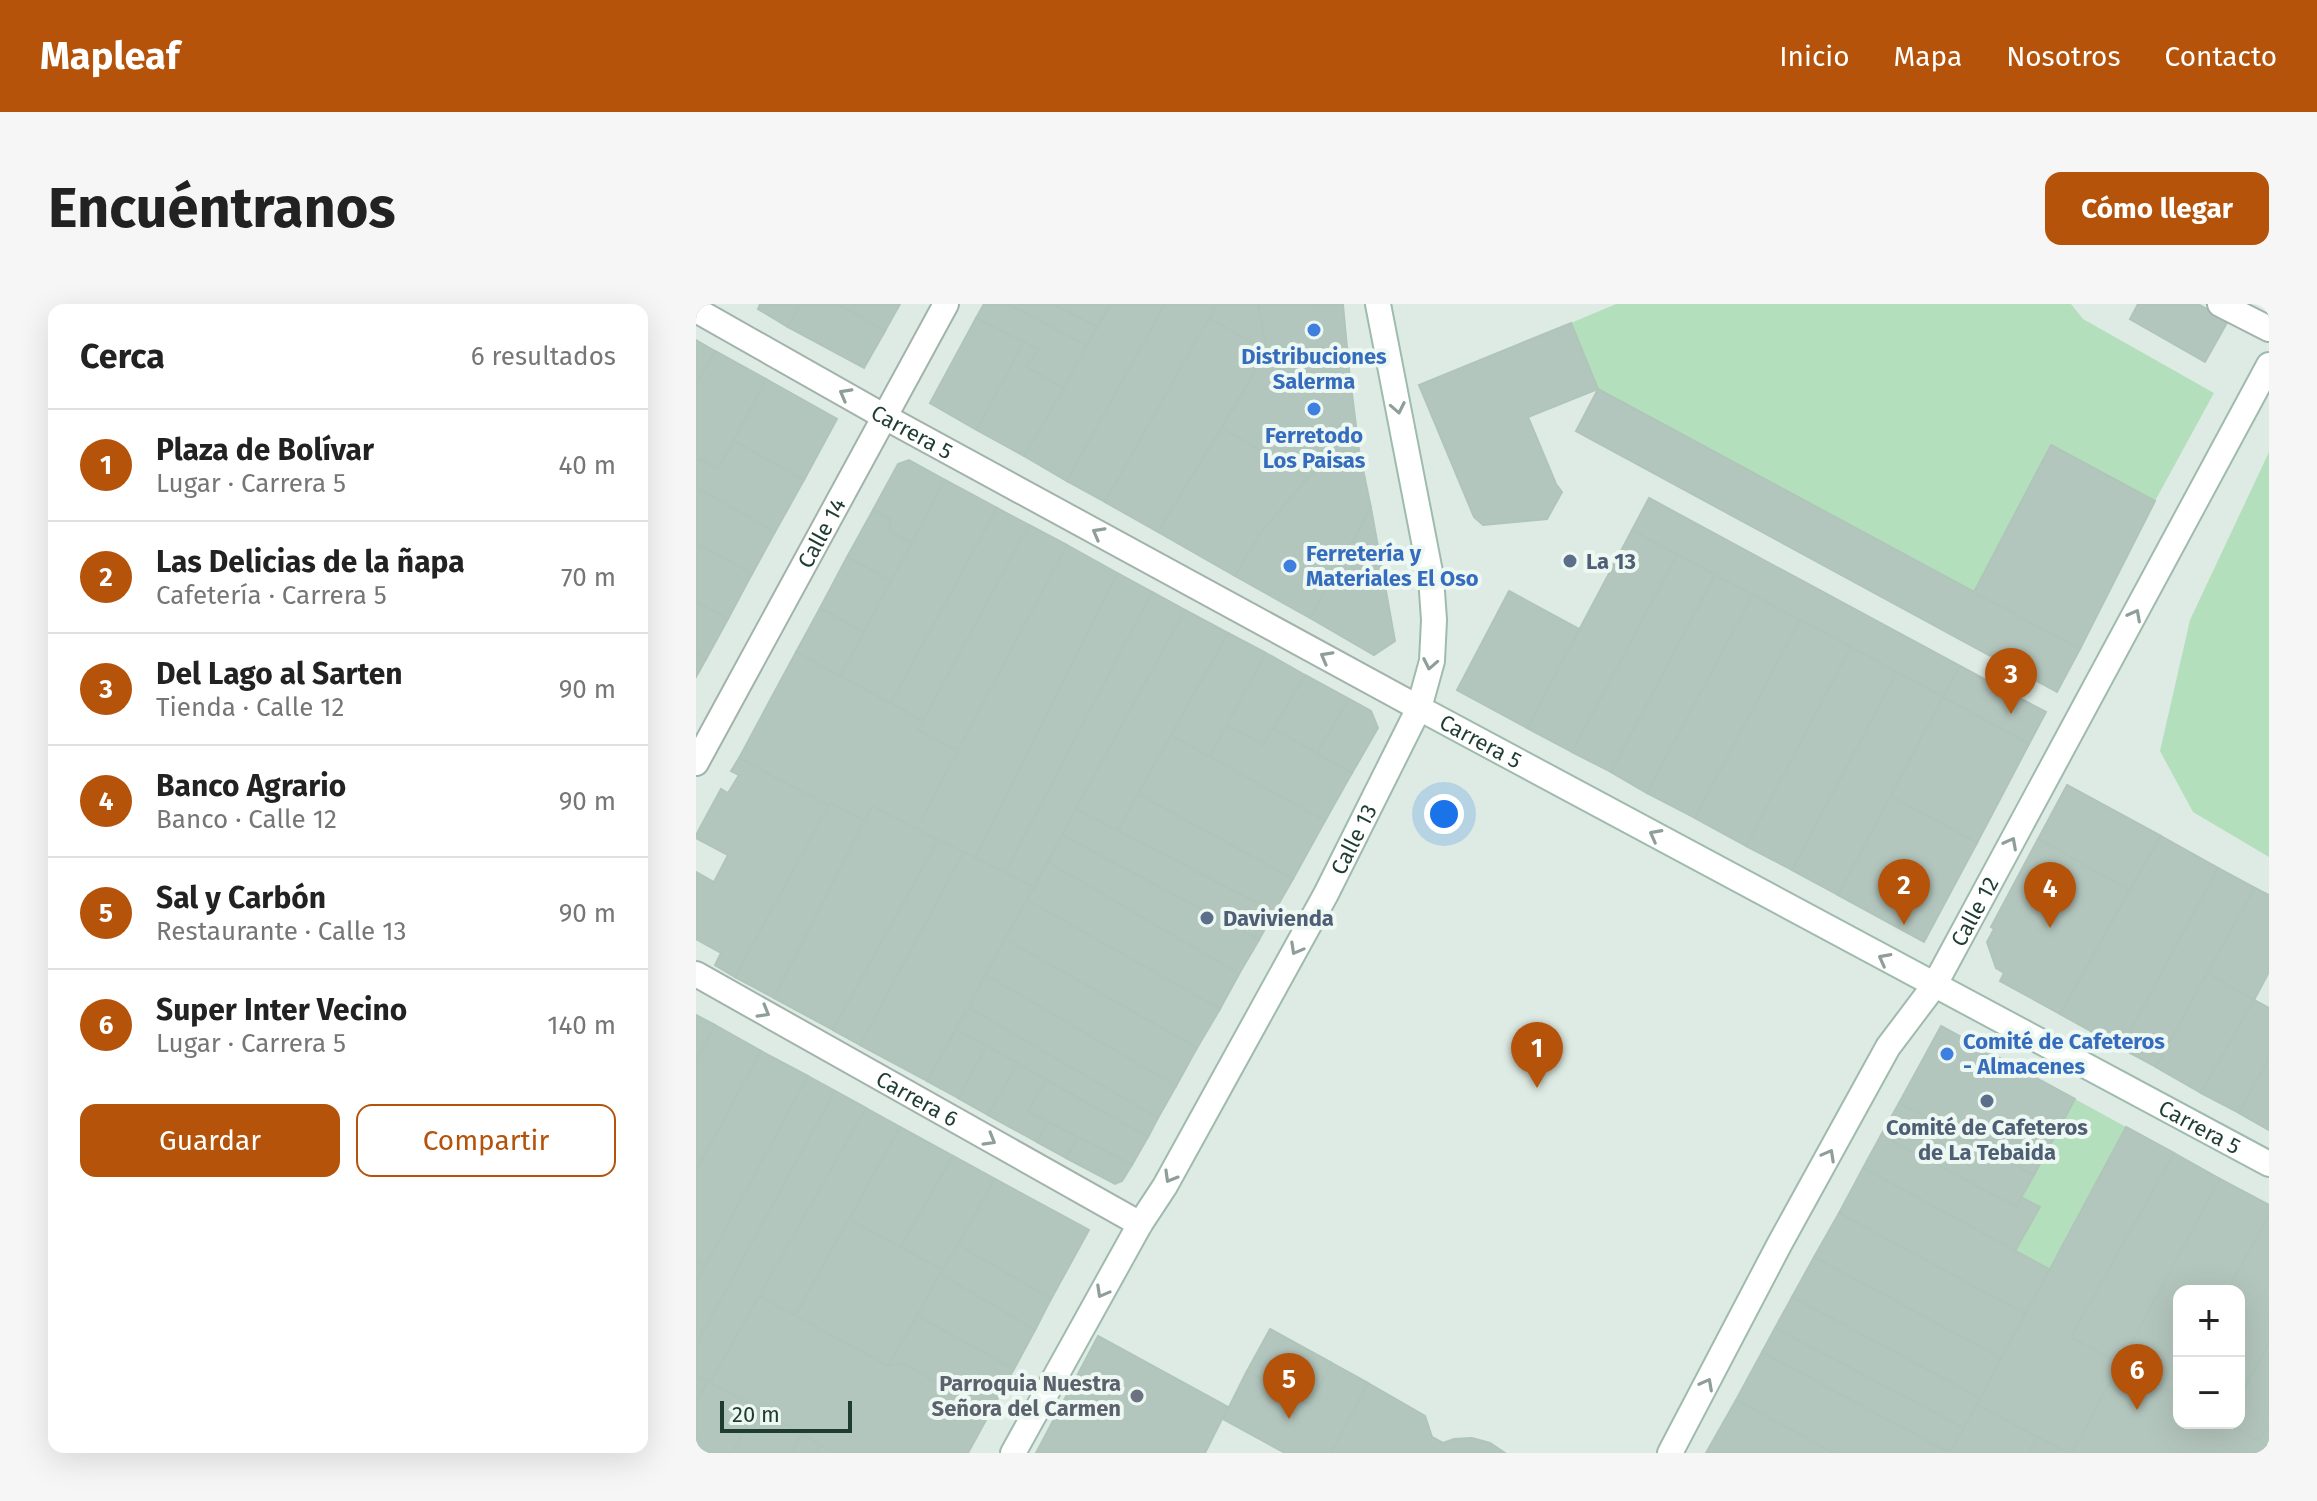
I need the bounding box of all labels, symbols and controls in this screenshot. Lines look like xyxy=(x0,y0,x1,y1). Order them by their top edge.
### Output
text: Mapleaf xyxy=(40,33,179,79)
text: Inicio xyxy=(1779,40,1850,73)
text: Mapa xyxy=(1894,40,1962,73)
text: Nosotros xyxy=(2006,40,2121,73)
text: Contacto xyxy=(2165,40,2277,73)
button: Cómo llegar xyxy=(2045,172,2269,245)
text: Encuéntranos xyxy=(48,175,396,242)
marker: Distribuciones Salerma xyxy=(1305,321,1323,339)
text: Cerca xyxy=(80,336,165,377)
text: 6 resultados xyxy=(471,341,616,372)
place label: Distribuciones Salerma xyxy=(1241,343,1387,395)
one-way arrow xyxy=(839,388,854,404)
street label: Carrera 5 xyxy=(866,399,958,465)
marker: Ferretodo Los Paisas xyxy=(1305,400,1323,418)
one-way arrow xyxy=(1389,401,1406,414)
place label: Ferretodo Los Paisas xyxy=(1263,422,1366,474)
text: Plaza de Bolívar xyxy=(156,432,374,468)
text: 1 xyxy=(100,450,112,481)
text: 40 m xyxy=(558,450,616,481)
text: Lugar · Carrera 5 xyxy=(156,468,346,499)
street label: Calle 14 xyxy=(791,493,851,573)
one-way arrow xyxy=(1091,527,1106,542)
place label: Ferretería y Materiales El Oso xyxy=(1306,540,1479,592)
text: Las Delicias de la ñapa xyxy=(156,544,465,580)
place label: La 13 xyxy=(1586,548,1636,575)
marker: La 13 xyxy=(1561,552,1579,570)
marker: Ferretería y Materiales El Oso xyxy=(1281,557,1299,575)
text: 2 xyxy=(99,562,113,593)
text: 70 m xyxy=(561,562,616,593)
text: Cafetería · Carrera 5 xyxy=(156,580,387,611)
one-way arrow xyxy=(2125,608,2140,623)
pin: 3 xyxy=(1985,648,2037,714)
one-way arrow xyxy=(1320,651,1335,667)
text: Del Lago al Sarten xyxy=(156,656,403,692)
one-way arrow xyxy=(1422,658,1439,671)
text: 3 xyxy=(99,674,113,705)
text: 90 m xyxy=(559,674,616,705)
text: Tienda · Calle 12 xyxy=(156,692,344,723)
street label: Carrera 5 xyxy=(1435,708,1526,774)
text: Banco Agrario xyxy=(156,768,346,804)
text: 4 xyxy=(99,786,113,817)
text: 90 m xyxy=(559,786,616,817)
your location xyxy=(1424,794,1464,834)
street label: Calle 13 xyxy=(1325,800,1382,879)
text: Banco · Calle 12 xyxy=(156,804,337,835)
one-way arrow xyxy=(1649,830,1664,845)
one-way arrow xyxy=(2002,837,2017,852)
pin: 2 xyxy=(1878,859,1930,925)
pin: 4 xyxy=(2024,862,2076,928)
street label: Calle 12 xyxy=(1945,872,2004,951)
text: Sal y Carbón xyxy=(156,880,326,916)
text: 5 xyxy=(99,898,113,929)
text: 90 m xyxy=(559,898,616,929)
place label: Davivienda xyxy=(1223,905,1334,932)
marker: Davivienda xyxy=(1198,909,1216,927)
text: Restaurante · Calle 13 xyxy=(156,916,406,947)
one-way arrow xyxy=(1290,941,1305,956)
one-way arrow xyxy=(1878,953,1893,969)
text: Super Inter Vecino xyxy=(156,992,407,1028)
one-way arrow xyxy=(755,1002,770,1018)
text: 6 xyxy=(99,1010,113,1041)
text: 140 m xyxy=(547,1010,616,1041)
pin: 1 xyxy=(1511,1022,1563,1088)
text: Lugar · Carrera 5 xyxy=(156,1028,346,1059)
place label: Comité de Cafeteros - Almacenes xyxy=(1963,1028,2165,1080)
marker: Comité de Cafeteros - Almacenes xyxy=(1938,1045,1956,1063)
street label: Carrera 6 xyxy=(872,1065,963,1132)
marker: Comité de Cafeteros de La Tebaida xyxy=(1978,1092,1996,1110)
street label: Carrera 5 xyxy=(2154,1094,2245,1160)
button: Guardar xyxy=(80,1104,340,1177)
button: Compartir xyxy=(356,1104,616,1177)
place label: Comité de Cafeteros de La Tebaida xyxy=(1886,1114,2088,1166)
one-way arrow xyxy=(981,1130,996,1146)
one-way arrow xyxy=(1819,1148,1834,1163)
one-way arrow xyxy=(1164,1168,1180,1183)
one-way arrow xyxy=(1096,1283,1112,1298)
map controls xyxy=(2173,1285,2245,1429)
button: + xyxy=(2173,1285,2245,1357)
pin: 6 xyxy=(2111,1344,2163,1410)
pin: 5 xyxy=(1263,1353,1315,1419)
button: − xyxy=(2173,1357,2245,1429)
place label: Parroquia Nuestra Señora del Carmen xyxy=(932,1370,1121,1422)
one-way arrow xyxy=(1697,1378,1712,1392)
marker: Parroquia Nuestra Señora del Carmen xyxy=(1128,1387,1146,1405)
scale bar xyxy=(720,1397,852,1433)
text: 20 m xyxy=(732,1401,780,1428)

